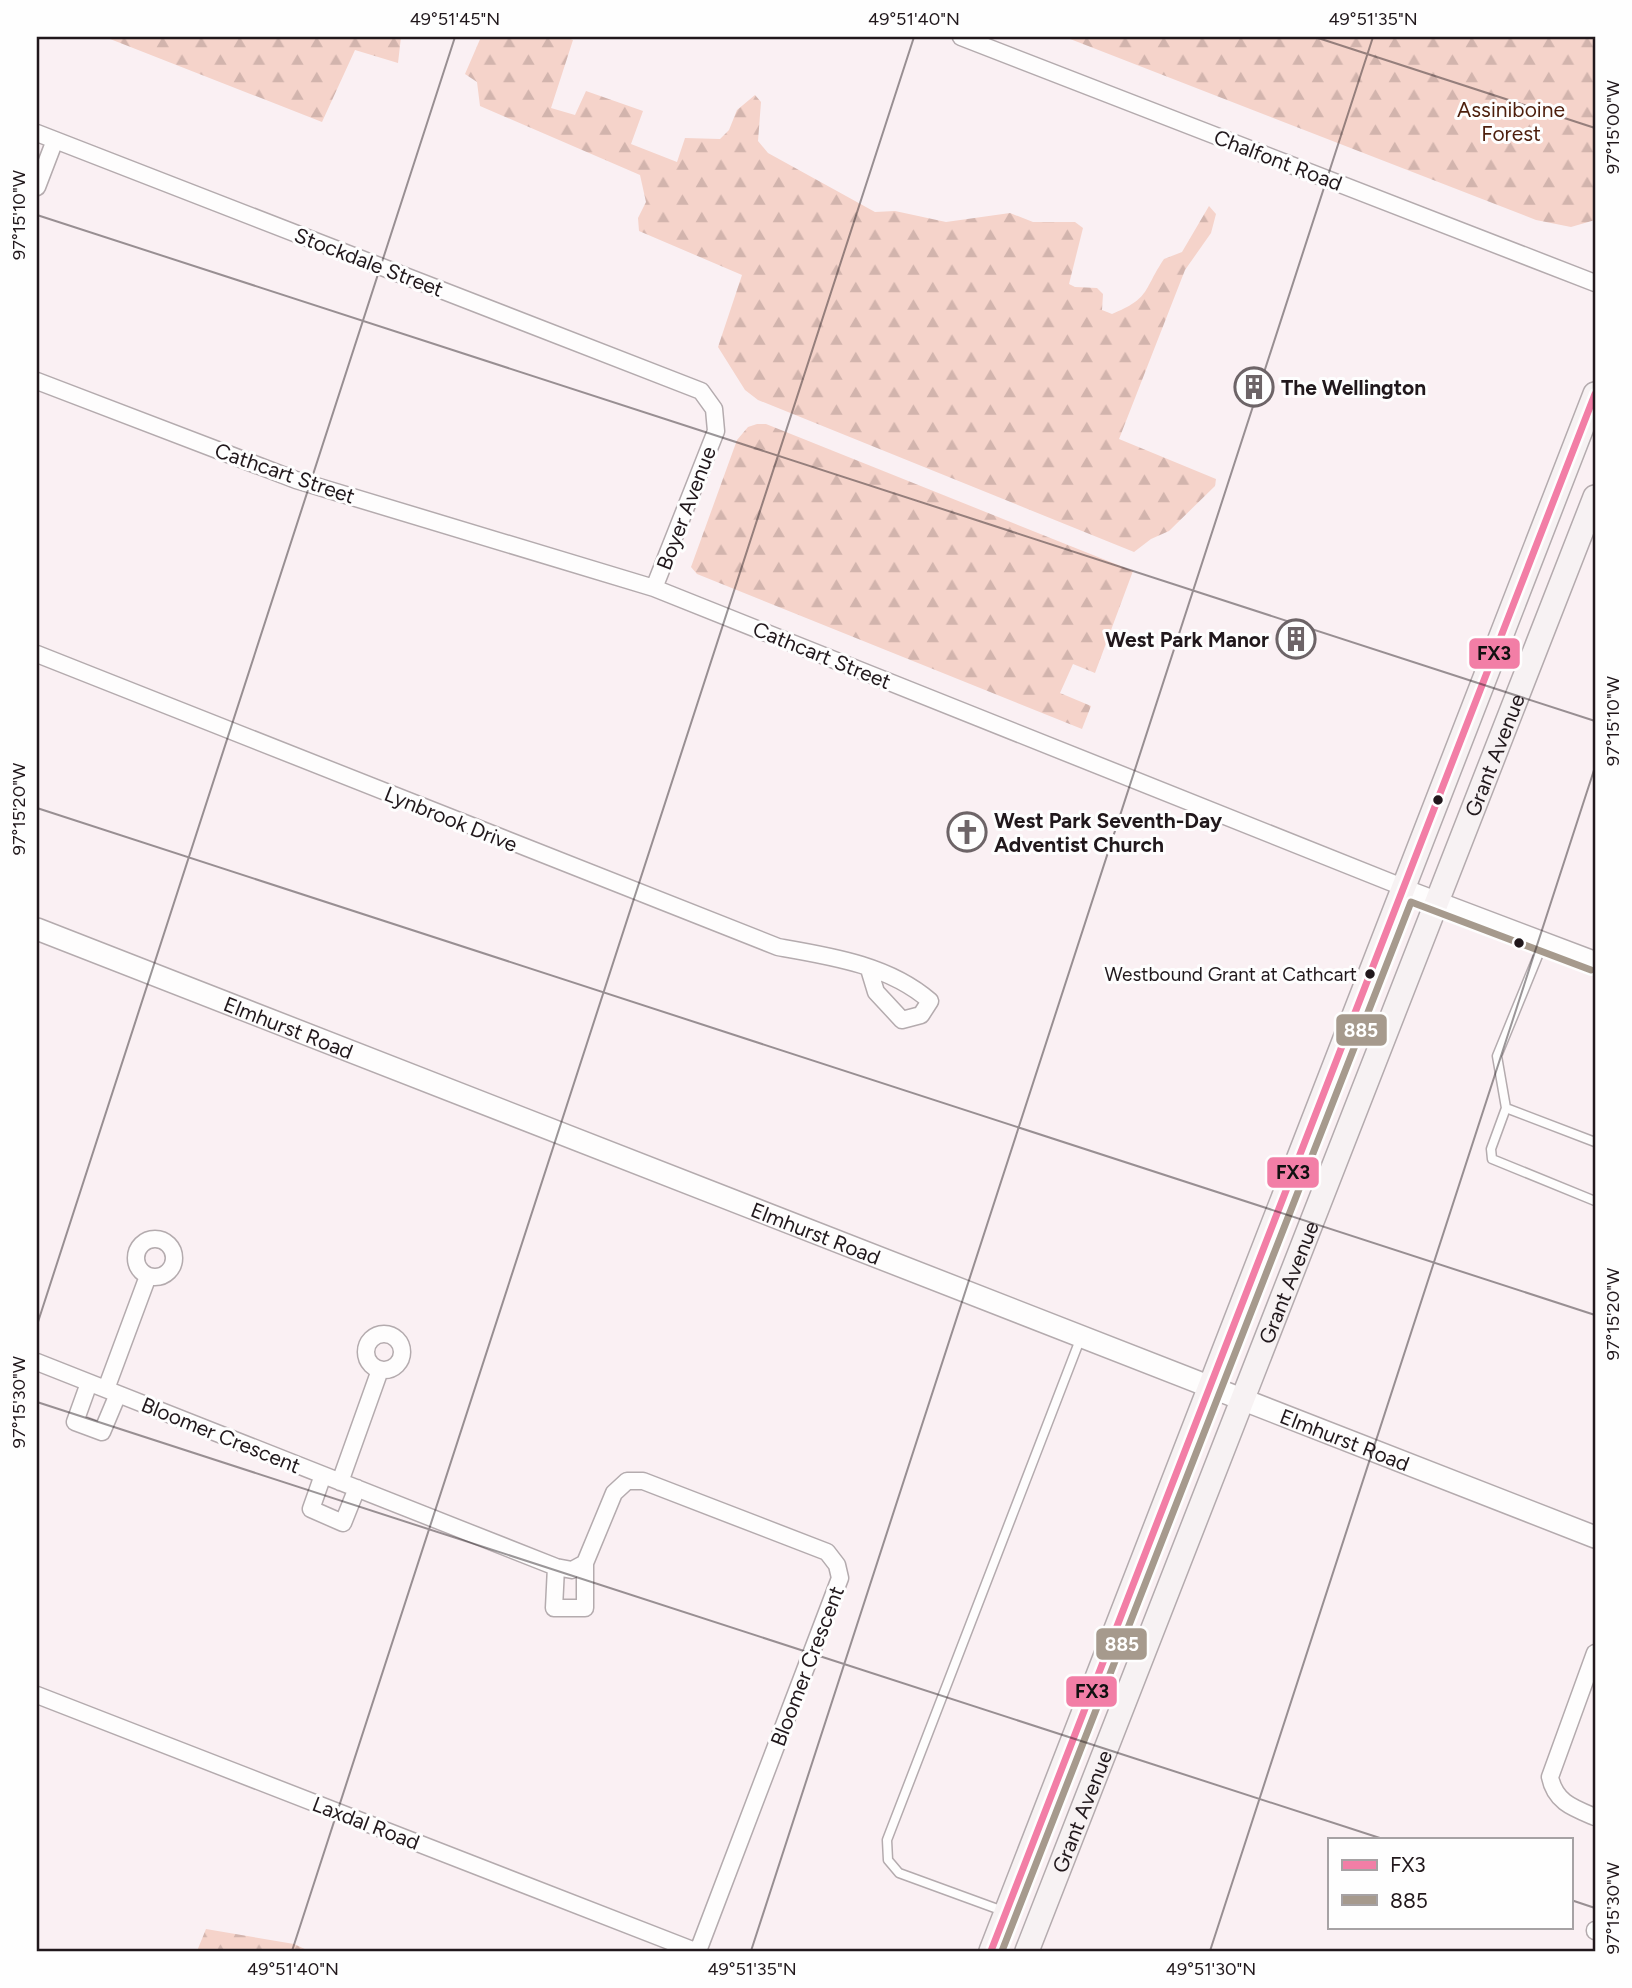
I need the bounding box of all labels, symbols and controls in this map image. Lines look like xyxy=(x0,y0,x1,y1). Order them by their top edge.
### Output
text: 49°51'45"N xyxy=(410,8,500,30)
text: 49°51'40"N xyxy=(868,8,960,30)
text: 49°51'35"N xyxy=(1328,8,1418,30)
text: 97°15'00"W xyxy=(1602,79,1624,174)
park label: Assiniboine Forest xyxy=(1457,97,1565,146)
street label: Chalfont Road xyxy=(1210,124,1346,196)
text: 97°15'10"W xyxy=(8,169,30,260)
street label: Stockdale Street xyxy=(291,222,447,302)
building icon: The Wellington xyxy=(1233,366,1275,408)
place label: The Wellington xyxy=(1281,375,1426,400)
street label: Cathcart Street xyxy=(212,437,358,509)
street label: Boyer Avenue xyxy=(651,443,721,573)
street label: Cathcart Street xyxy=(749,616,895,694)
building icon: West Park Manor xyxy=(1275,618,1317,660)
place label: West Park Manor xyxy=(1105,627,1269,652)
line badge: FX3 xyxy=(1468,637,1521,670)
text: FX3 xyxy=(1477,642,1511,665)
text: 97°15'10"W xyxy=(1602,675,1624,766)
street label: Grant Avenue xyxy=(1459,690,1529,820)
text: 97°15'20"W xyxy=(8,762,30,855)
street label: Lynbrook Drive xyxy=(381,781,521,857)
unlabelled marker xyxy=(1431,793,1445,807)
place label: West Park Seventh-Day Adventist Church xyxy=(994,808,1223,857)
church icon: West Park Seventh-Day Adventist Church xyxy=(946,811,988,853)
unlabelled marker xyxy=(1512,936,1526,950)
place label: Westbound Grant at Cathcart xyxy=(1105,963,1357,986)
marker: Westbound Grant at Cathcart xyxy=(1363,967,1377,981)
street label: Elmhurst Road xyxy=(220,991,357,1064)
line badge: 885 xyxy=(1335,1013,1388,1047)
text: 885 xyxy=(1344,1019,1378,1042)
line badge: FX3 xyxy=(1266,1156,1320,1189)
text: FX3 xyxy=(1276,1161,1310,1184)
street label: Elmhurst Road xyxy=(748,1196,884,1269)
street label: Grant Avenue xyxy=(1253,1217,1323,1347)
text: 97°15'20"W xyxy=(1602,1267,1624,1360)
text: 97°15'30"W xyxy=(8,1355,30,1448)
street label: Bloomer Crescent xyxy=(138,1392,304,1478)
street label: Elmhurst Road xyxy=(1277,1403,1413,1476)
street label: Bloomer Crescent xyxy=(765,1582,849,1750)
line badge: 885 xyxy=(1095,1627,1148,1661)
text: 885 xyxy=(1105,1633,1139,1656)
line badge: FX3 xyxy=(1065,1675,1118,1708)
text: FX3 xyxy=(1075,1680,1109,1703)
street label: Grant Avenue xyxy=(1046,1746,1117,1876)
street label: Laxdal Road xyxy=(309,1791,423,1855)
legend xyxy=(1328,1838,1572,1928)
text: FX3 xyxy=(1390,1852,1426,1877)
text: 97°15'30"W xyxy=(1602,1861,1624,1954)
text: 885 xyxy=(1390,1888,1428,1913)
text: 49°51'40"N xyxy=(247,1958,339,1980)
text: 49°51'35"N xyxy=(707,1958,797,1980)
text: 49°51'30"N xyxy=(1166,1958,1256,1980)

